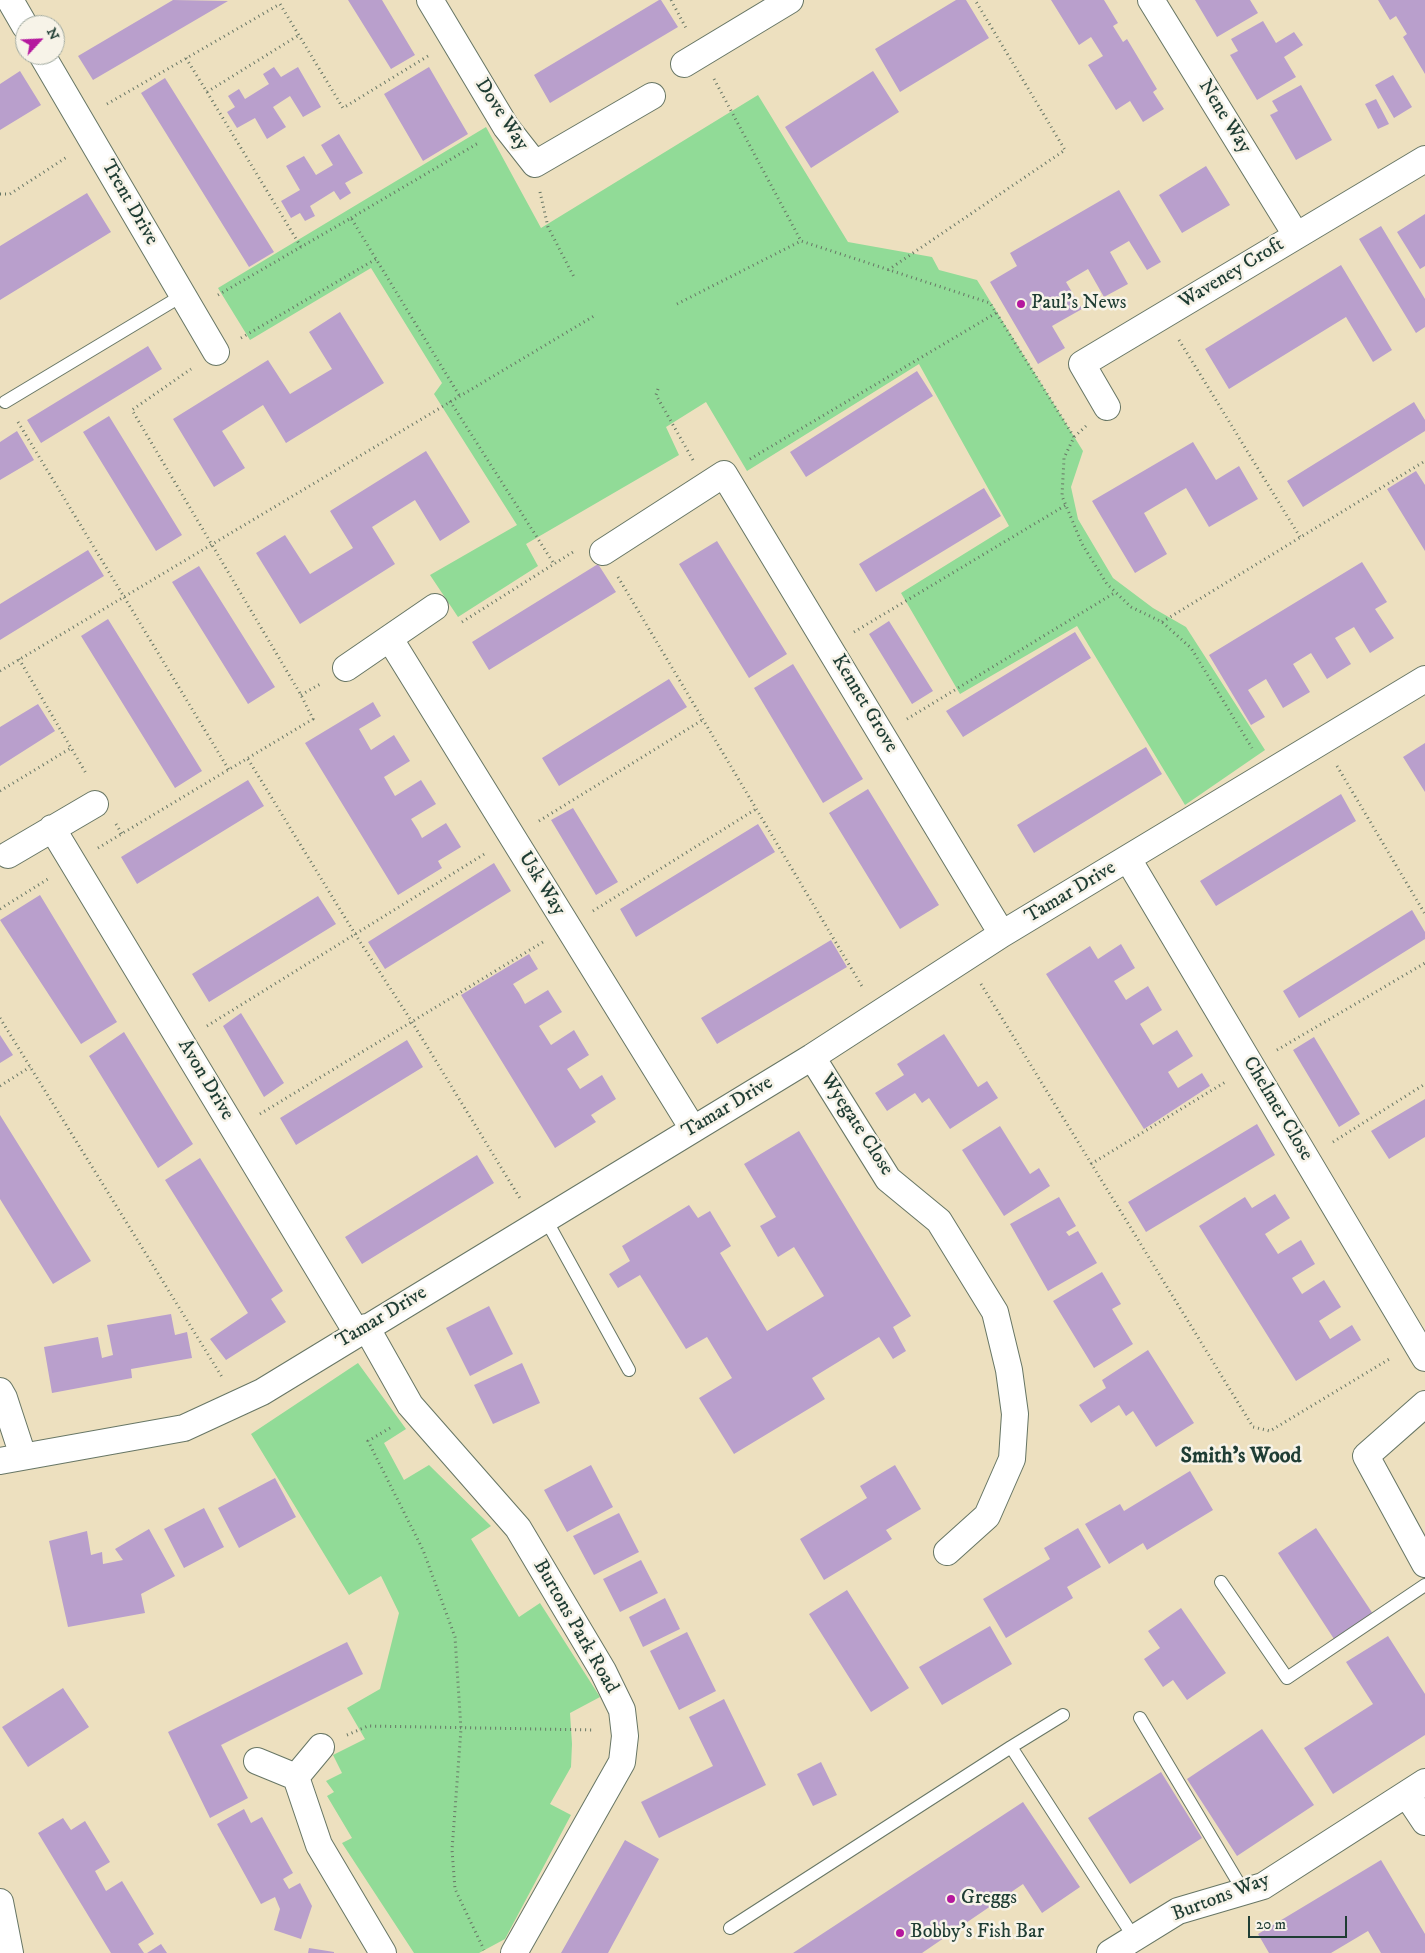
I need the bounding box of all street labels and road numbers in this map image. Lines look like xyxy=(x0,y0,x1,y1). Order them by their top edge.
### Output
street label: Dove Way xyxy=(469,75,533,155)
street label: Nene Way xyxy=(1192,76,1256,158)
street label: Trent Drive xyxy=(95,156,163,250)
street label: Waveney Croft xyxy=(1175,233,1289,315)
street label: Kennet Grove xyxy=(825,651,903,757)
street label: Usk Way xyxy=(512,848,570,920)
street label: Tamar Drive xyxy=(1021,857,1121,929)
street label: Avon Drive xyxy=(172,1035,238,1125)
street label: Chelmer Close xyxy=(1237,1053,1317,1165)
street label: Wyegate Close xyxy=(814,1069,898,1181)
street label: Tamar Drive xyxy=(678,1072,778,1144)
street label: Tamar Drive xyxy=(332,1282,432,1354)
street label: Burtons Park Road xyxy=(527,1556,623,1698)
street label: Burtons Way xyxy=(1169,1868,1273,1928)

